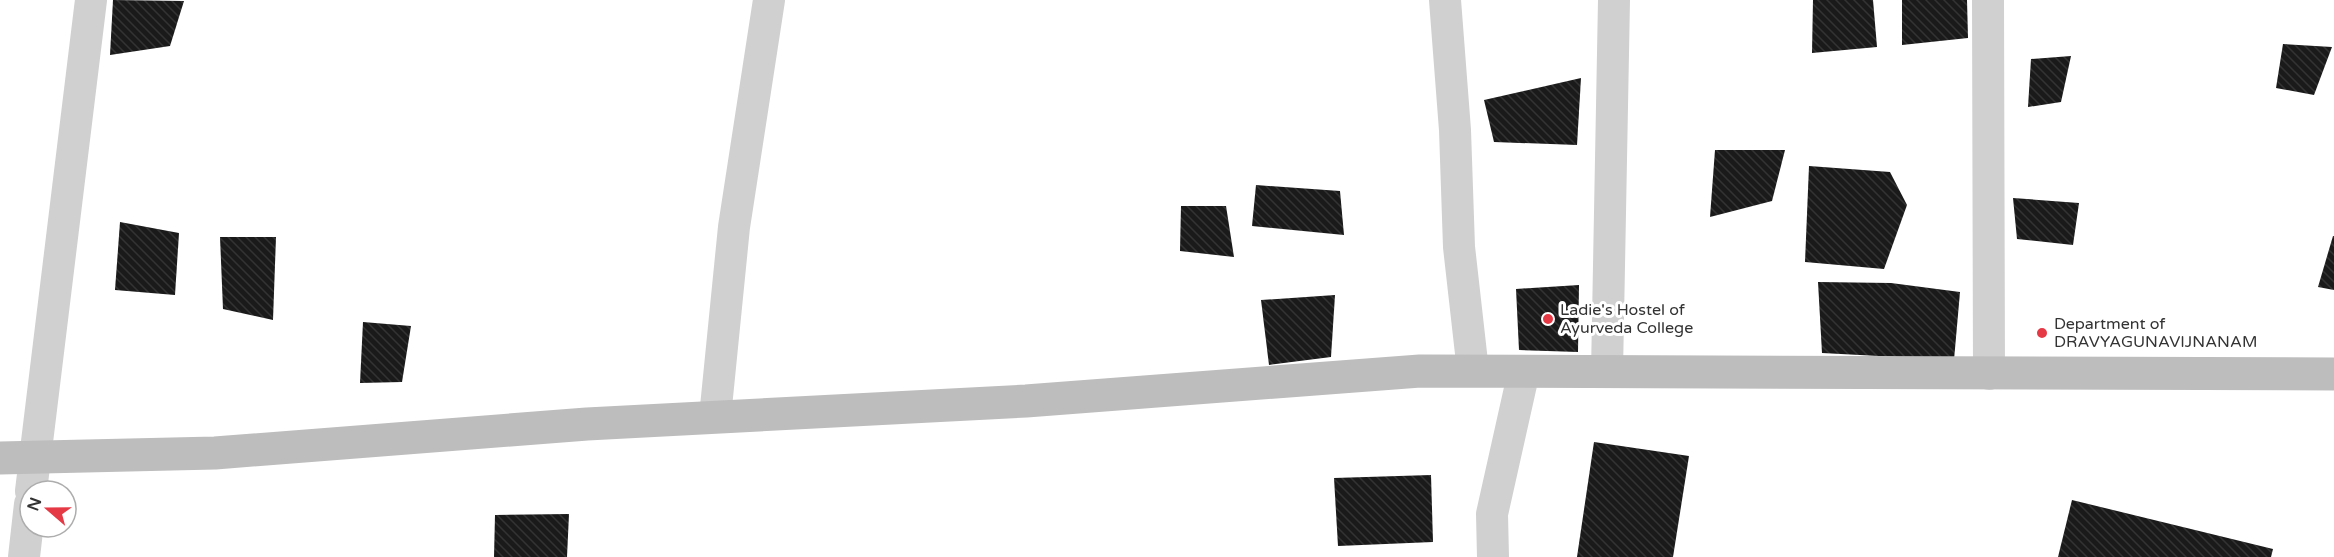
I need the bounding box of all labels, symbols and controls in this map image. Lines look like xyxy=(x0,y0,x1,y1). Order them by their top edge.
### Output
place label: Ladie's Hostel of Ayurveda College xyxy=(1560,300,1693,338)
marker: Ladie's Hostel of Ayurveda College xyxy=(1541,312,1555,326)
place label: Department of DRAVYAGUNAVIJNANAM xyxy=(2054,314,2257,352)
marker: Department of DRAVYAGUNAVIJNANAM xyxy=(2035,326,2049,340)
north arrow xyxy=(18,479,78,539)
text: N xyxy=(23,495,46,514)

